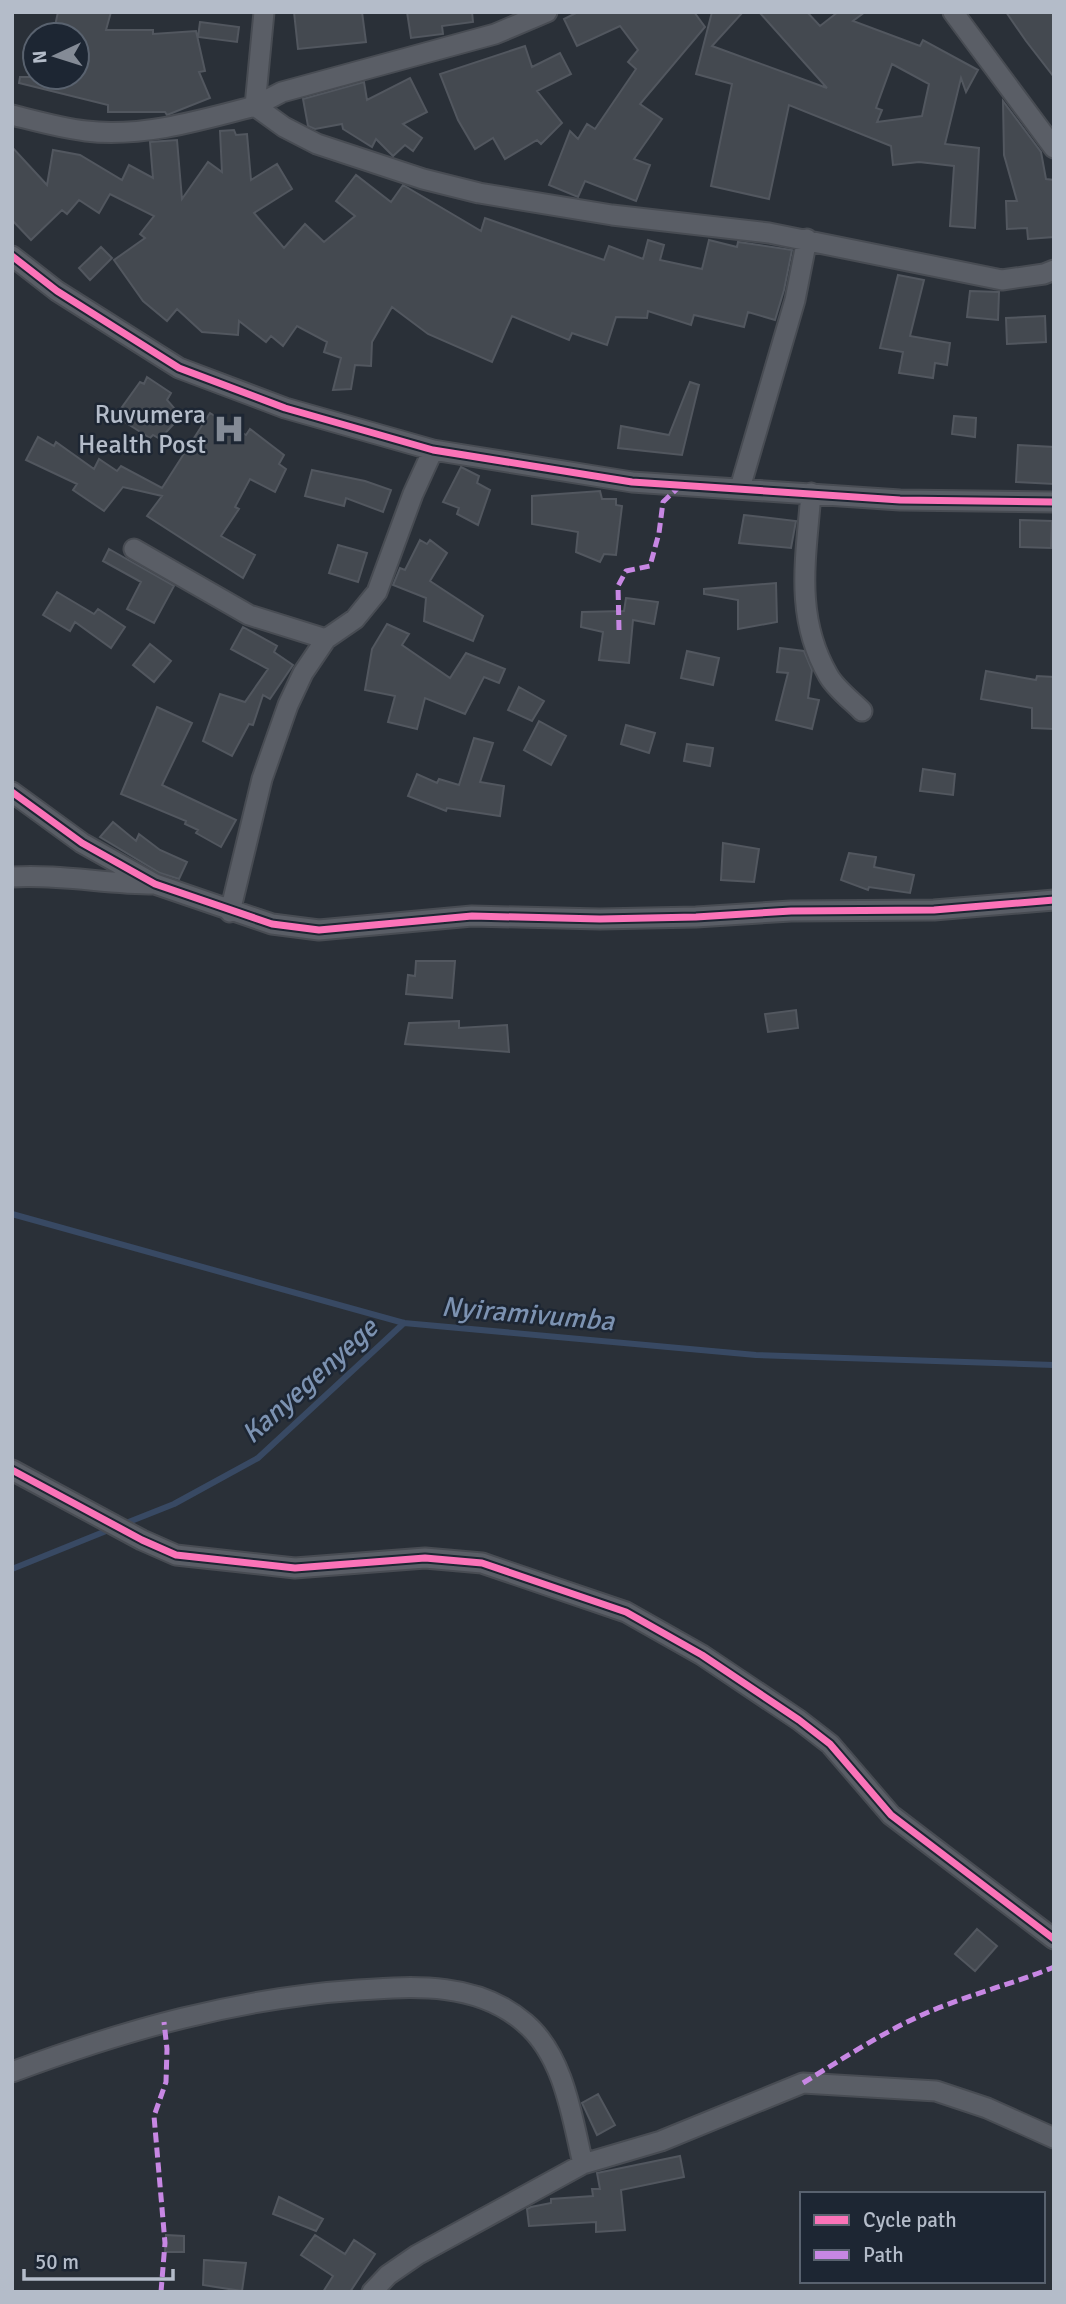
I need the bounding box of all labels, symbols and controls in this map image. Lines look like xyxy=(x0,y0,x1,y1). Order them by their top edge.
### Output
north arrow xyxy=(21,21,91,91)
text: N xyxy=(28,50,52,65)
place label: Ruvumera Health Post xyxy=(78,399,206,461)
hospital icon: Ruvumera Health Post xyxy=(212,412,246,446)
water label: Nyiramivumba xyxy=(440,1290,616,1339)
water label: Kanyegenyege xyxy=(235,1309,386,1451)
legend xyxy=(800,2192,1045,2283)
text: Cycle path xyxy=(863,2207,957,2233)
scale bar xyxy=(24,2238,173,2282)
text: Path xyxy=(863,2242,904,2268)
text: 50 m xyxy=(35,2249,79,2275)

